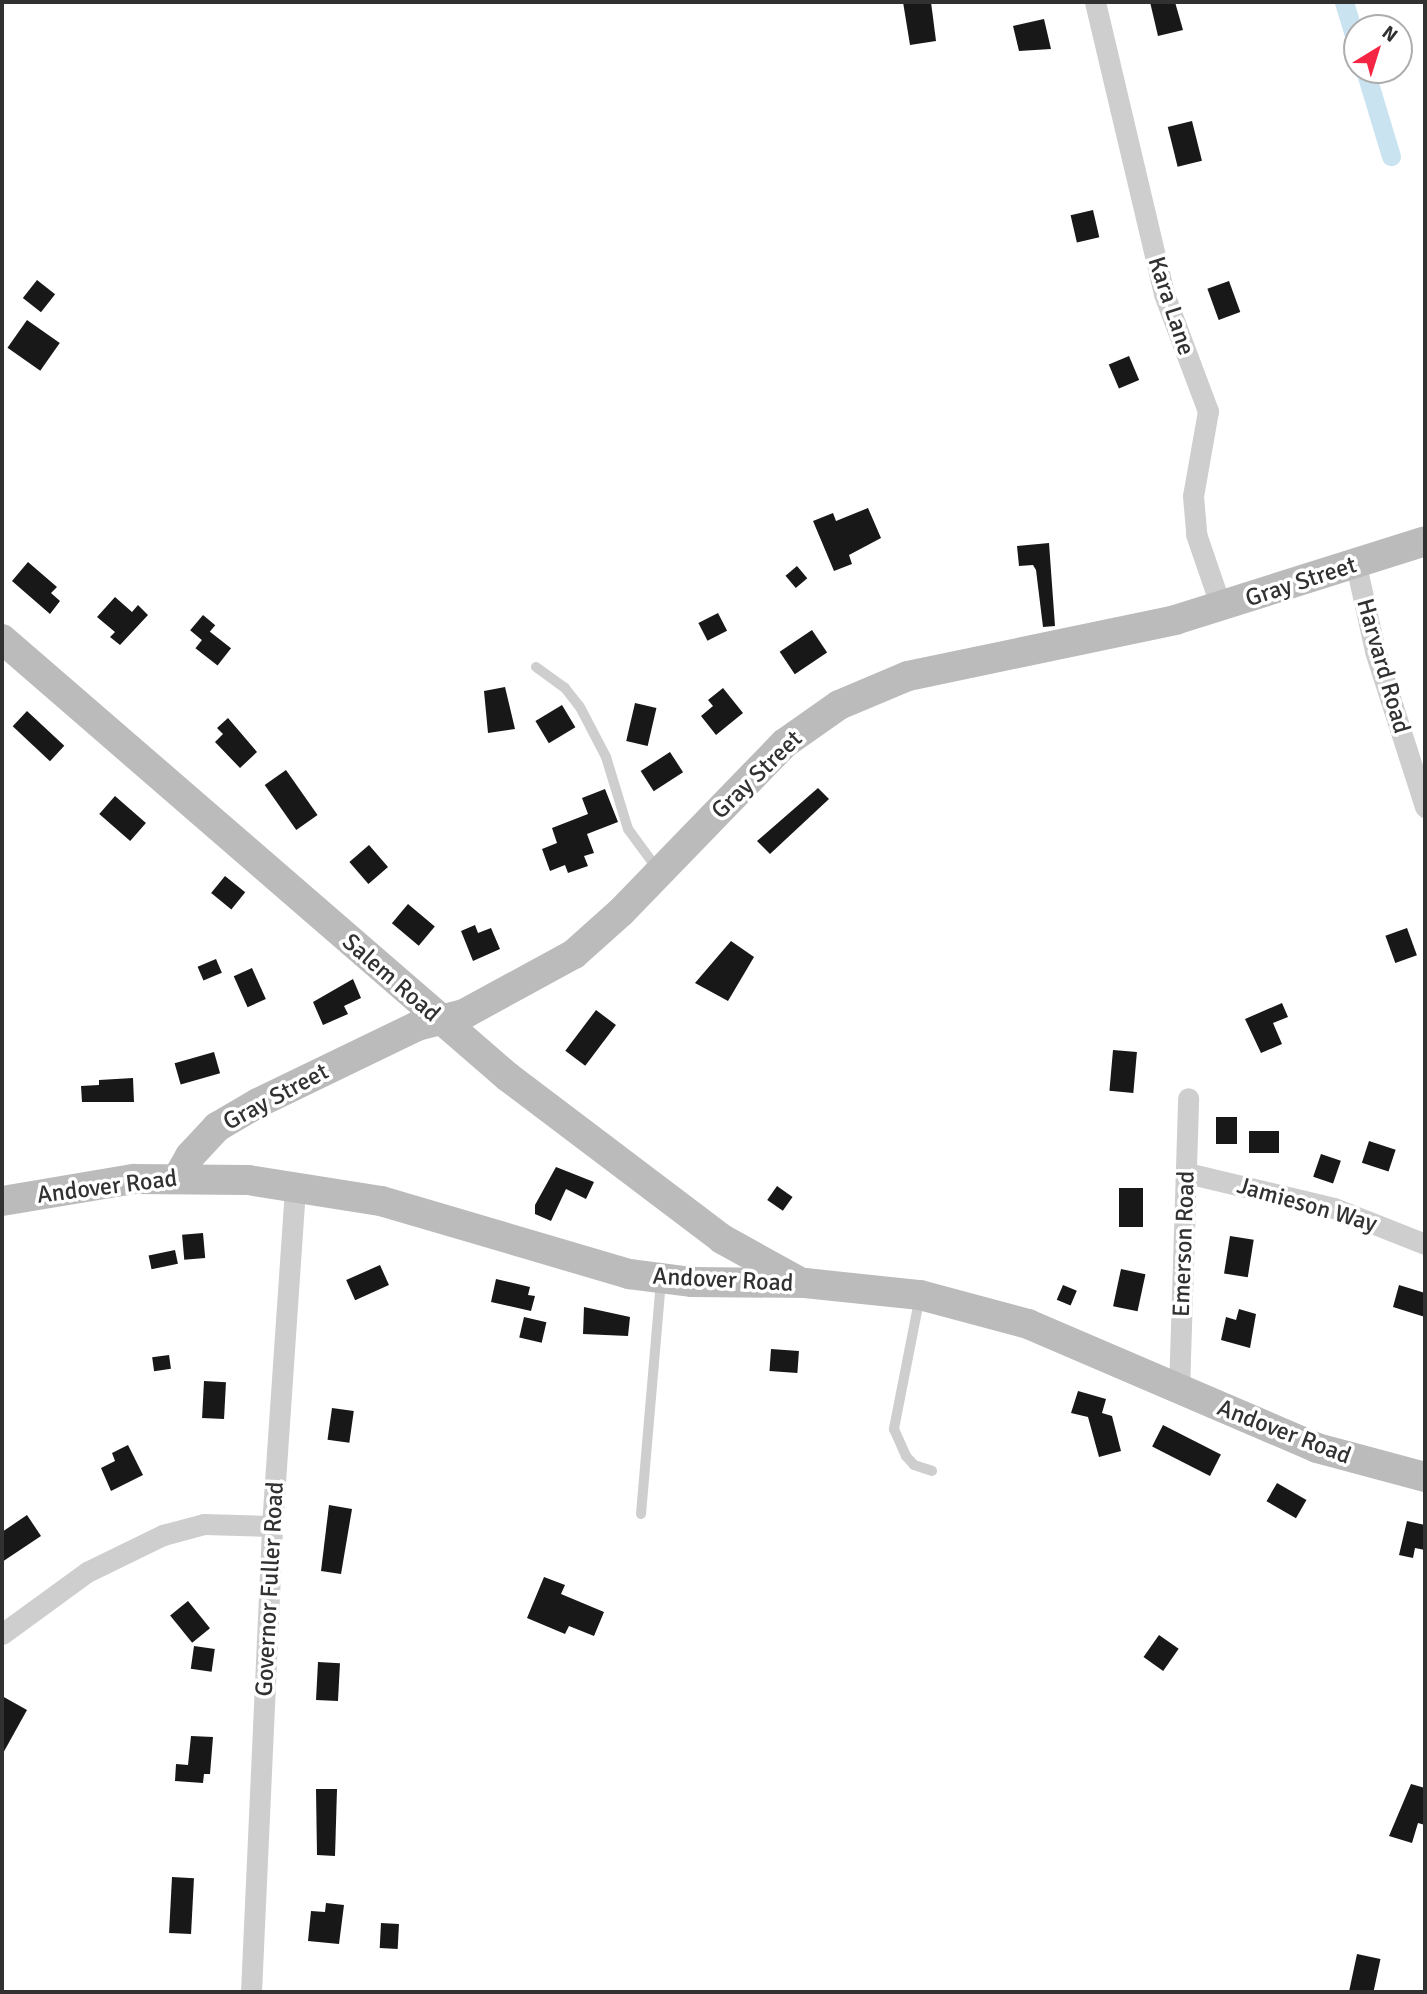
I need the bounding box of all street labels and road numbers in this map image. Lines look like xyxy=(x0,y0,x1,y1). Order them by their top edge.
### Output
street label: Kara Lane xyxy=(1142,253,1200,359)
street label: Gray Street xyxy=(1242,551,1360,613)
street label: Harvard Road xyxy=(1350,595,1416,737)
street label: Gray Street xyxy=(706,725,808,825)
street label: Salem Road xyxy=(336,928,446,1028)
street label: Gray Street xyxy=(218,1057,334,1137)
street label: Andover Road xyxy=(35,1164,179,1210)
street label: Emerson Road xyxy=(1167,1170,1201,1318)
street label: Jamieson Way xyxy=(1234,1171,1380,1239)
street label: Andover Road xyxy=(652,1262,794,1298)
street label: Andover Road xyxy=(1213,1393,1355,1471)
street label: Governor Fuller Road xyxy=(250,1481,290,1697)

